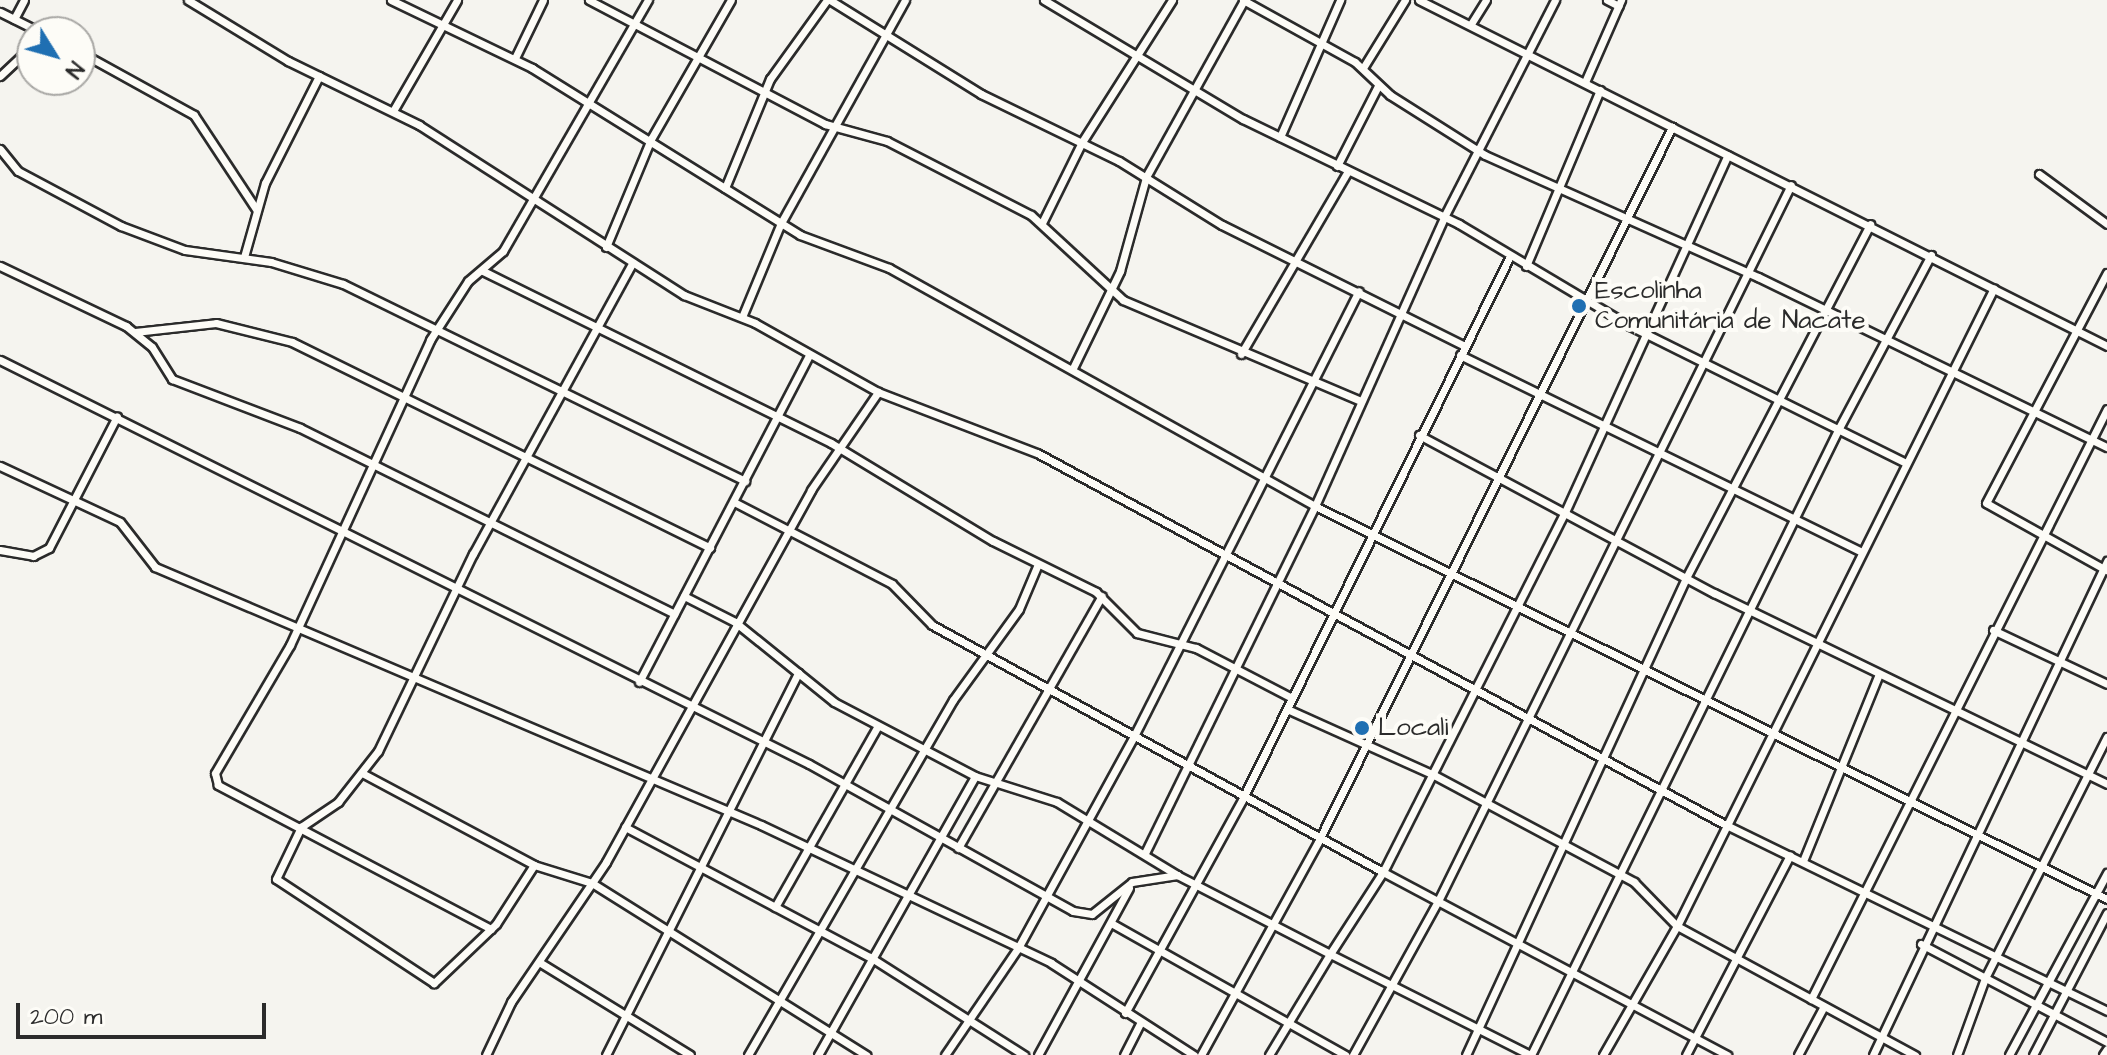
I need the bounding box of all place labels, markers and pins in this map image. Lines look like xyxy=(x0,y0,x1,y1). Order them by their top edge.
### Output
place label: Escolinha Comunitária de Nacate xyxy=(1595,275,1866,336)
marker: Escolinha Comunitária de Nacate xyxy=(1570,297,1588,315)
place label: Locali xyxy=(1378,712,1448,744)
marker: Locali xyxy=(1353,719,1371,737)

